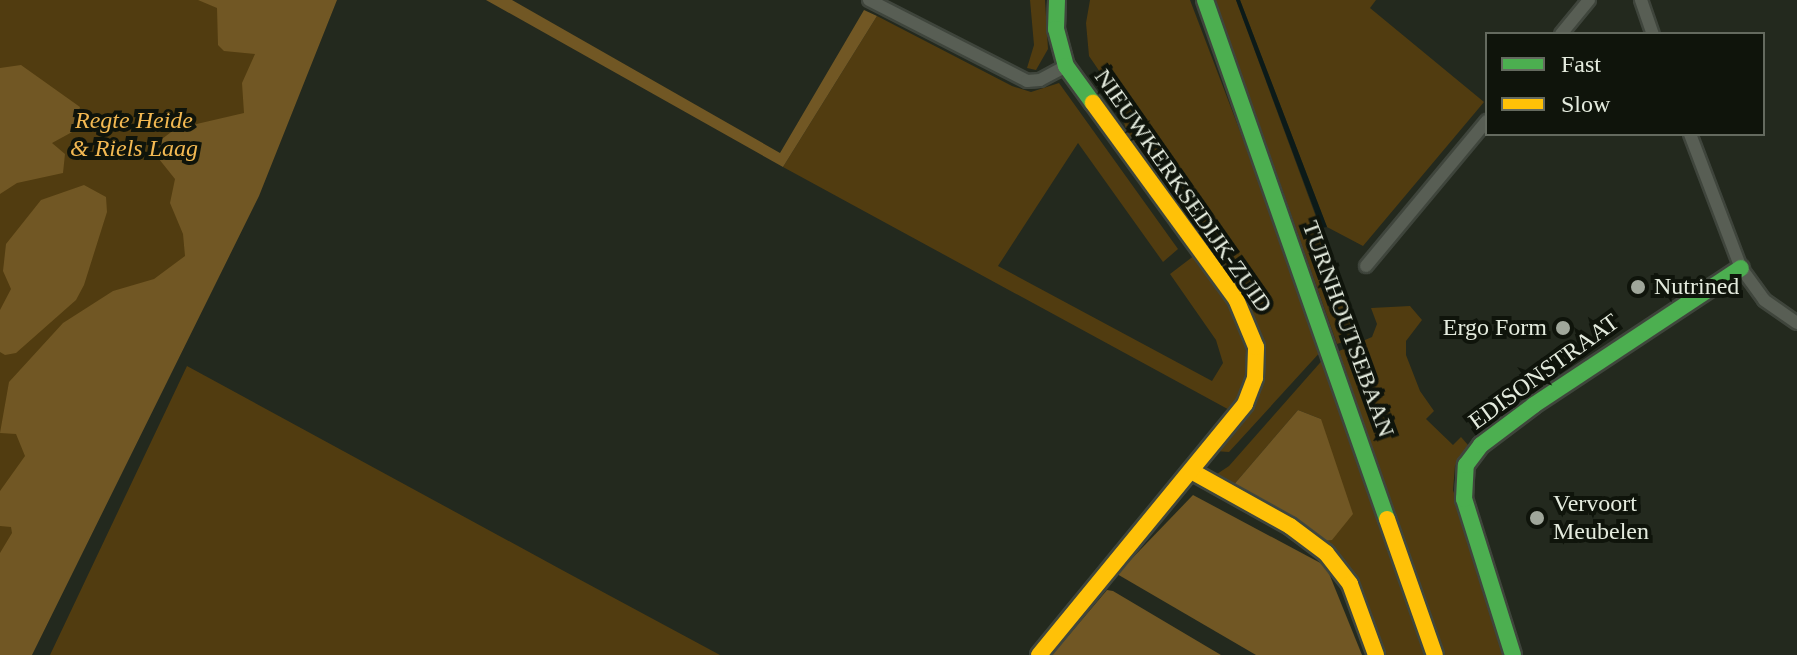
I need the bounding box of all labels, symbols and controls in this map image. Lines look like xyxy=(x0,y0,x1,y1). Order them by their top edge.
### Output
legend xyxy=(1485,32,1765,136)
text: Fast xyxy=(1561,51,1601,77)
street label: NIEUWKERKSEDIJK-ZUID xyxy=(1088,64,1278,318)
text: Slow xyxy=(1561,91,1610,117)
park label: Regte Heide & Riels Laag xyxy=(70,107,198,163)
street label: TURNHOUTSEBAAN xyxy=(1295,217,1401,441)
place label: Nutrined xyxy=(1654,273,1739,301)
marker: Nutrined xyxy=(1629,278,1647,296)
street label: EDISONSTRAAT xyxy=(1463,308,1625,436)
place label: Ergo Form xyxy=(1443,314,1547,342)
marker: Ergo Form xyxy=(1554,319,1572,337)
place label: Vervoort Meubelen xyxy=(1553,490,1649,546)
marker: Vervoort Meubelen xyxy=(1528,509,1546,527)

